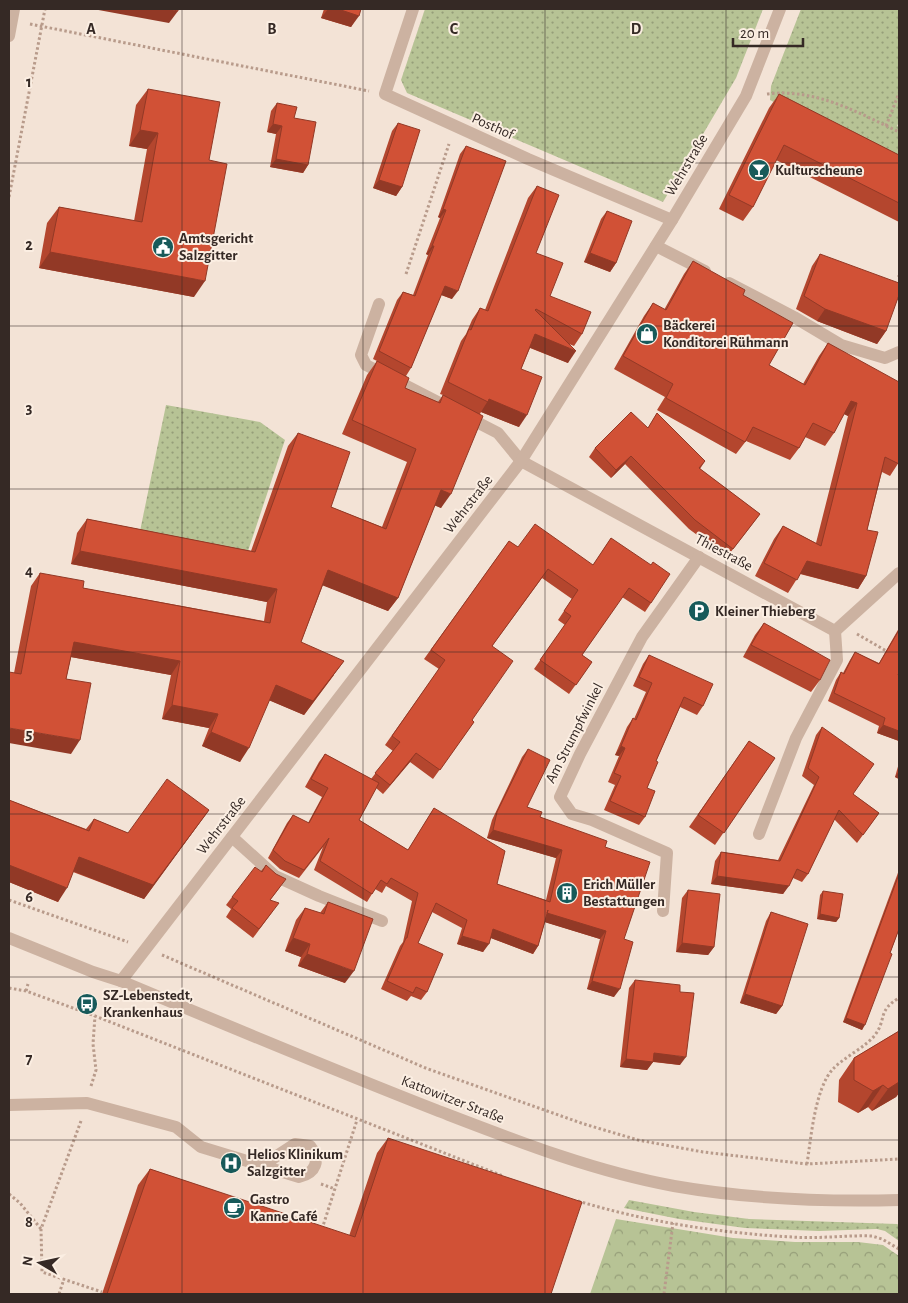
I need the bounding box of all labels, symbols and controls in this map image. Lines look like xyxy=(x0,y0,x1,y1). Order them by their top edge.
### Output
scale bar xyxy=(733,15,803,47)
text: A xyxy=(86,21,96,37)
text: B xyxy=(267,21,277,37)
text: C xyxy=(450,21,459,37)
text: D xyxy=(631,21,642,37)
text: 20 m xyxy=(740,26,769,41)
text: 1 xyxy=(26,74,32,90)
street label: Posthof xyxy=(470,111,517,143)
street label: Wehrstraße xyxy=(662,132,711,199)
bar icon: Kulturscheune xyxy=(747,158,771,182)
place label: Kulturscheune xyxy=(775,163,863,178)
place label: Amtsgericht Salzgitter xyxy=(179,231,253,263)
public building icon: Amtsgericht Salzgitter xyxy=(151,235,175,259)
text: 2 xyxy=(25,237,33,253)
place label: Bäckerei Konditorei Rühmann xyxy=(663,318,789,350)
shop icon: Bäckerei Konditorei Rühmann xyxy=(635,322,659,346)
text: 3 xyxy=(26,400,33,416)
street label: Wehrstraße xyxy=(441,472,496,536)
street label: Thiestraße xyxy=(693,531,755,574)
text: 4 xyxy=(25,563,33,579)
parking icon: Kleiner Thieberg xyxy=(687,599,711,623)
place label: Kleiner Thieberg xyxy=(715,604,816,619)
street label: Am Strumpfwinkel xyxy=(543,681,606,786)
text: 5 xyxy=(26,726,33,742)
street label: Wehrstraße xyxy=(194,793,249,857)
place label: Erich Müller Bestattungen xyxy=(583,877,665,909)
building icon: Erich Müller Bestattungen xyxy=(555,881,579,905)
text: 6 xyxy=(25,889,33,905)
place label: SZ-Lebenstedt, Krankenhaus xyxy=(103,988,193,1020)
bus stop icon: SZ-Lebenstedt, Krankenhaus xyxy=(75,992,99,1016)
text: 7 xyxy=(26,1051,33,1067)
street label: Kattowitzer Straße xyxy=(399,1073,506,1126)
place label: Helios Klinikum Salzgitter xyxy=(247,1147,343,1179)
hospital icon: Helios Klinikum Salzgitter xyxy=(219,1151,243,1175)
place label: Gastro Kanne Café xyxy=(250,1192,318,1224)
cafe icon: Gastro Kanne Café xyxy=(222,1196,246,1220)
text: 8 xyxy=(25,1214,33,1230)
north arrow xyxy=(15,1238,65,1288)
text: N xyxy=(20,1255,36,1267)

